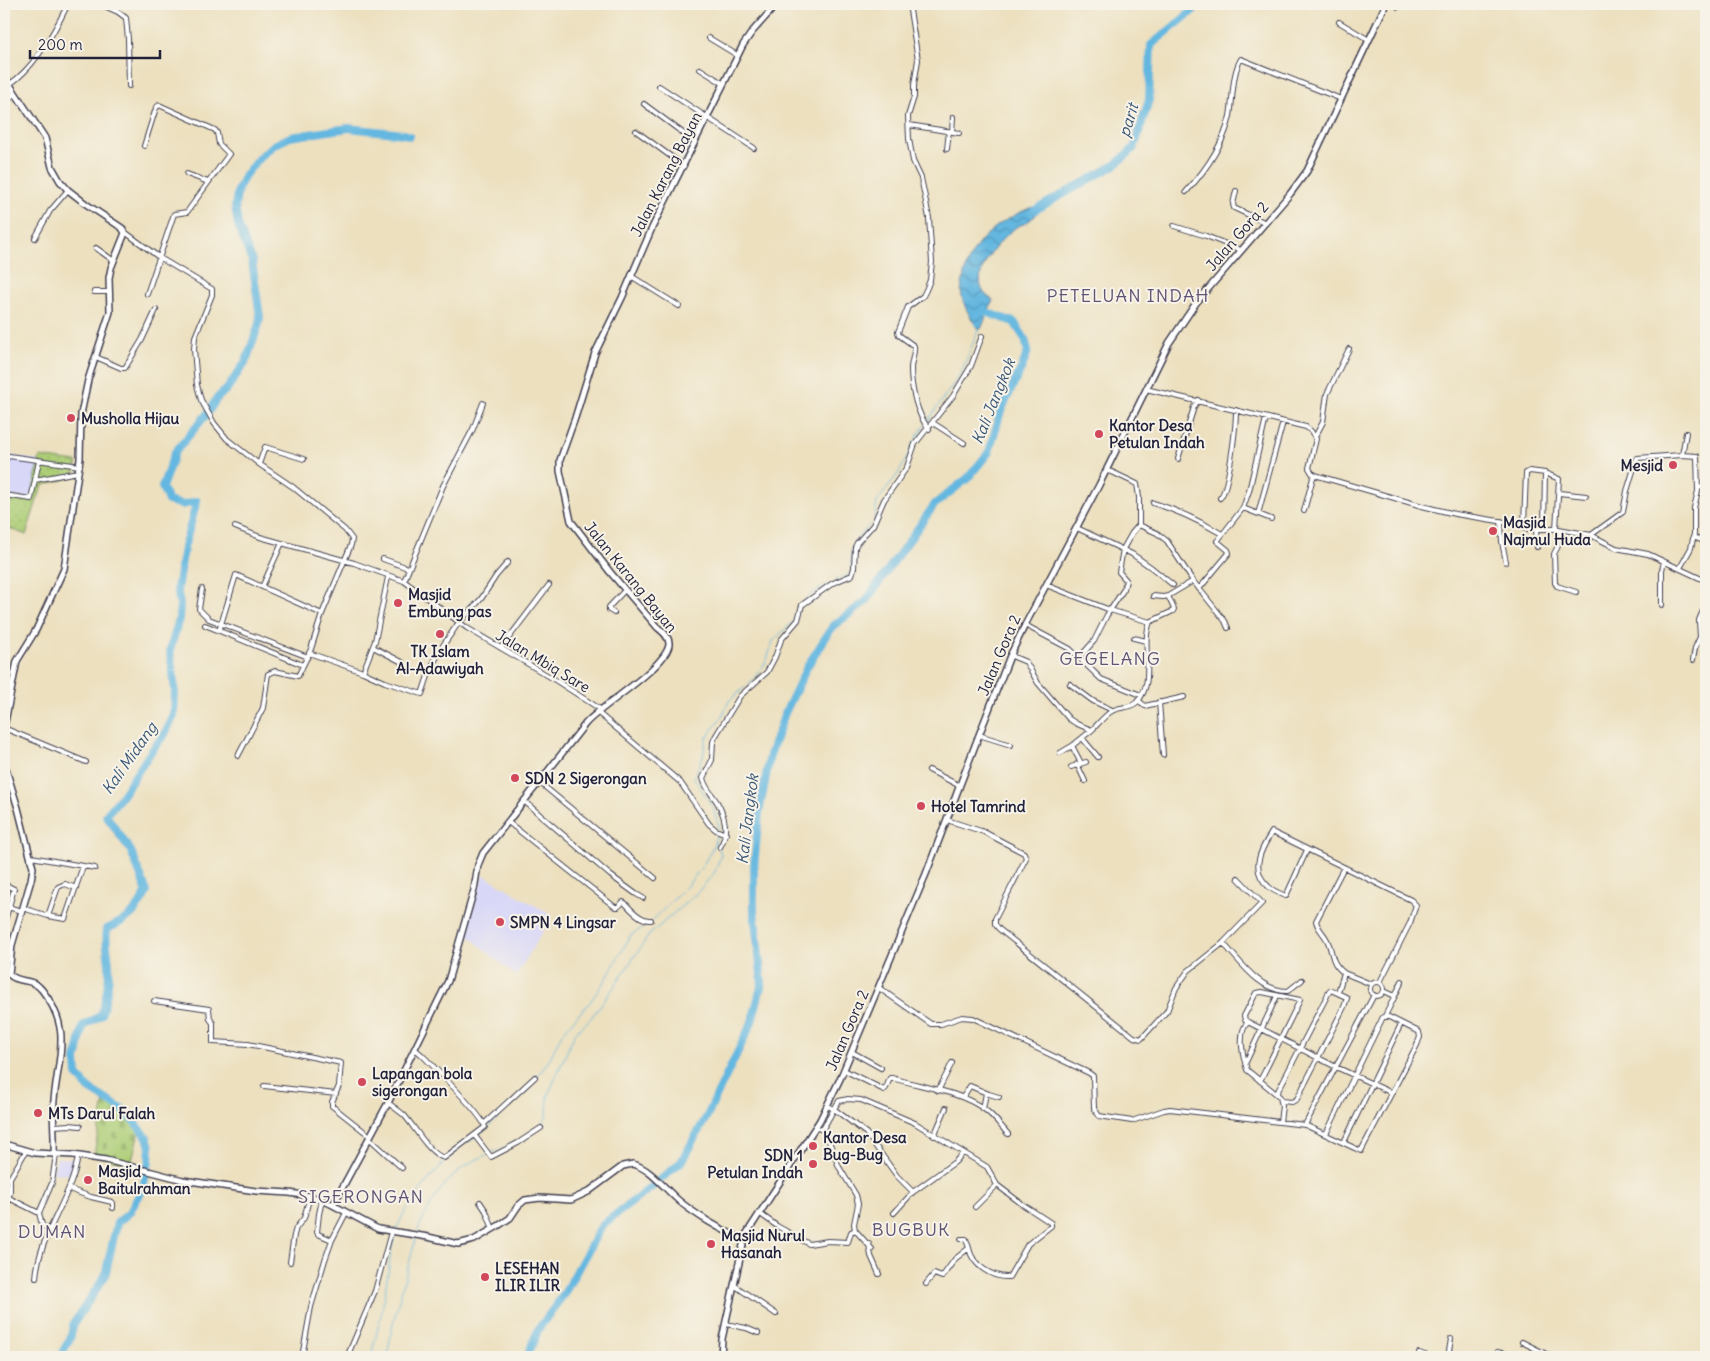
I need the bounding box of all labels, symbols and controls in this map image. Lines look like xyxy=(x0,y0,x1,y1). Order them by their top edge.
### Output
scale bar xyxy=(30,28,160,60)
text: 200 m xyxy=(38,35,83,54)
water label: parit xyxy=(1114,98,1143,139)
street label: Jalan Karang Bayan xyxy=(626,108,706,239)
street label: Jalan Gora 2 xyxy=(1202,197,1272,275)
district label: PETELUAN INDAH xyxy=(1047,284,1209,307)
water label: Kali Jangkok xyxy=(967,354,1020,447)
place label: Musholla Hijau xyxy=(81,409,180,428)
marker: Musholla Hijau xyxy=(65,412,77,424)
place label: Kantor Desa Petulan Indah xyxy=(1109,416,1205,452)
marker: Kantor Desa Petulan Indah xyxy=(1093,428,1105,440)
place label: Mesjid xyxy=(1621,456,1663,475)
marker: Mesjid xyxy=(1667,459,1679,471)
place label: Masjid Najmul Huda xyxy=(1503,513,1591,549)
street label: Jalan Karang Bayan xyxy=(580,518,682,637)
marker: Masjid Najmul Huda xyxy=(1487,525,1499,537)
place label: Masjid Embung pas xyxy=(408,585,492,622)
marker: Masjid Embung pas xyxy=(392,597,404,609)
street label: Jalan Gora 2 xyxy=(973,612,1025,698)
street label: Jalan Mbiq Sare xyxy=(492,625,594,697)
marker: TK Islam Al-Adawiyah xyxy=(434,628,446,640)
place label: TK Islam Al-Adawiyah xyxy=(396,642,484,679)
district label: GEGELANG xyxy=(1059,647,1161,670)
water label: Kali Midang xyxy=(97,717,162,798)
place label: SDN 2 Sigerongan xyxy=(525,769,647,789)
water label: Kali Jangkok xyxy=(732,771,763,865)
marker: SDN 2 Sigerongan xyxy=(509,772,521,784)
place label: Hotel Tamrind xyxy=(931,797,1026,816)
marker: Hotel Tamrind xyxy=(915,800,927,812)
place label: SMPN 4 Lingsar xyxy=(510,913,617,933)
marker: SMPN 4 Lingsar xyxy=(494,916,506,928)
street label: Jalan Gora 2 xyxy=(821,987,873,1073)
place label: Lapangan bola sigerongan xyxy=(372,1064,473,1101)
marker: Lapangan bola sigerongan xyxy=(356,1076,368,1088)
place label: MTs Darul Falah xyxy=(48,1104,156,1123)
marker: MTs Darul Falah xyxy=(32,1107,44,1119)
place label: Kantor Desa Bug-Bug xyxy=(823,1128,907,1165)
marker: Kantor Desa Bug-Bug xyxy=(807,1140,819,1152)
place label: SDN 1 Petulan Indah xyxy=(707,1146,803,1182)
marker: SDN 1 Petulan Indah xyxy=(807,1158,819,1170)
place label: Masjid Baitulrahman xyxy=(98,1162,191,1198)
marker: Masjid Baitulrahman xyxy=(82,1174,94,1186)
district label: SIGERONGAN xyxy=(298,1185,424,1208)
district label: BUGBUK xyxy=(872,1218,950,1241)
district label: DUMAN xyxy=(18,1220,86,1243)
place label: Masjid Nurul Hasanah xyxy=(721,1226,805,1262)
marker: Masjid Nurul Hasanah xyxy=(705,1238,717,1250)
place label: LESEHAN ILIR ILIR xyxy=(495,1259,561,1295)
marker: LESEHAN ILIR ILIR xyxy=(479,1271,491,1283)

